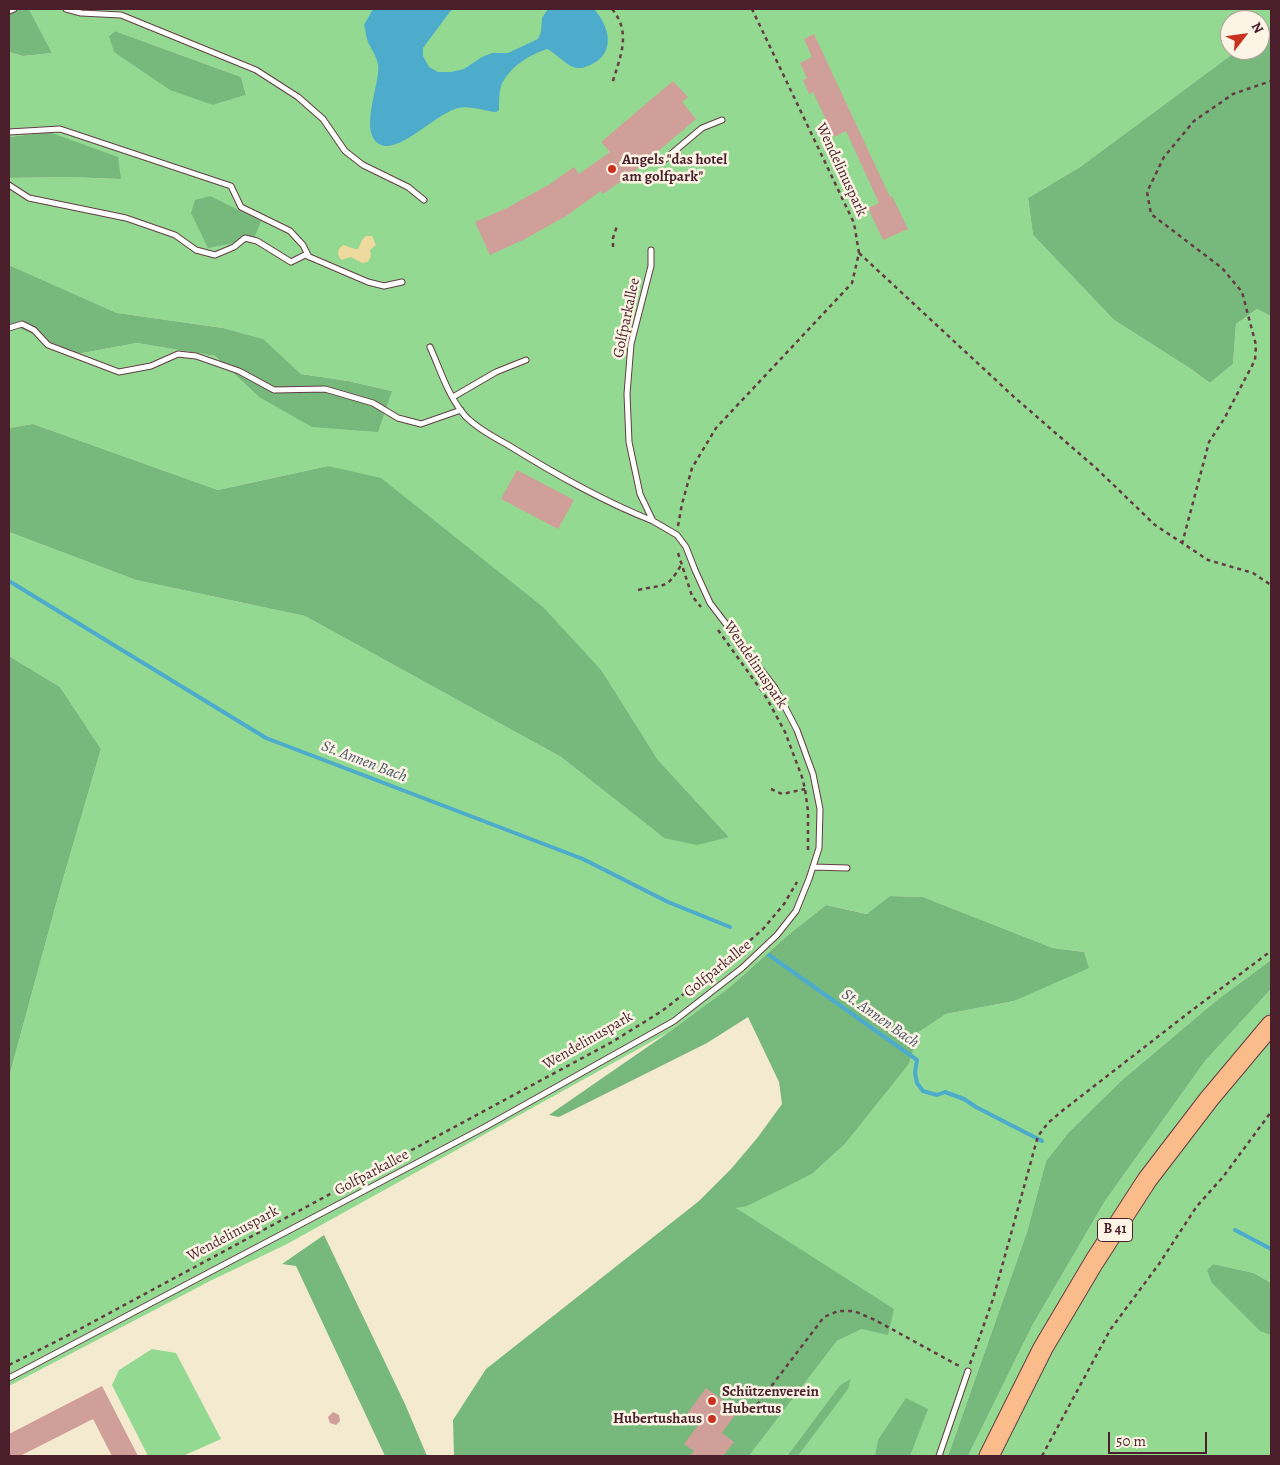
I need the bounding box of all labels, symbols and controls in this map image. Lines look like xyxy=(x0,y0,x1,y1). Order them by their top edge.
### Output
north arrow xyxy=(1220,10,1270,60)
text: N xyxy=(1247,19,1268,37)
street label: Wendelinuspark xyxy=(812,120,870,220)
place label: Angels "das hotel am golfpark" xyxy=(622,151,727,186)
marker: Angels "das hotel am golfpark" xyxy=(606,163,618,175)
street label: Golfparkallee xyxy=(610,276,644,360)
street label: Wendelinuspark xyxy=(719,618,791,712)
water label: St. Annen Bach xyxy=(318,737,410,787)
street label: Golfparkallee xyxy=(681,936,755,1002)
water label: St. Annen Bach xyxy=(838,985,922,1053)
street label: Wendelinuspark xyxy=(540,1008,636,1074)
street label: Golfparkallee xyxy=(332,1146,412,1200)
street label: Wendelinuspark xyxy=(184,1202,282,1266)
road number: B 41 xyxy=(1098,1218,1132,1242)
place label: Schützenverein Hubertus xyxy=(722,1383,819,1418)
marker: Schützenverein Hubertus xyxy=(706,1395,718,1407)
place label: Hubertushaus xyxy=(613,1410,702,1428)
marker: Hubertushaus xyxy=(706,1413,718,1425)
scale bar xyxy=(1110,1422,1209,1454)
text: 50 m xyxy=(1116,1431,1146,1451)

